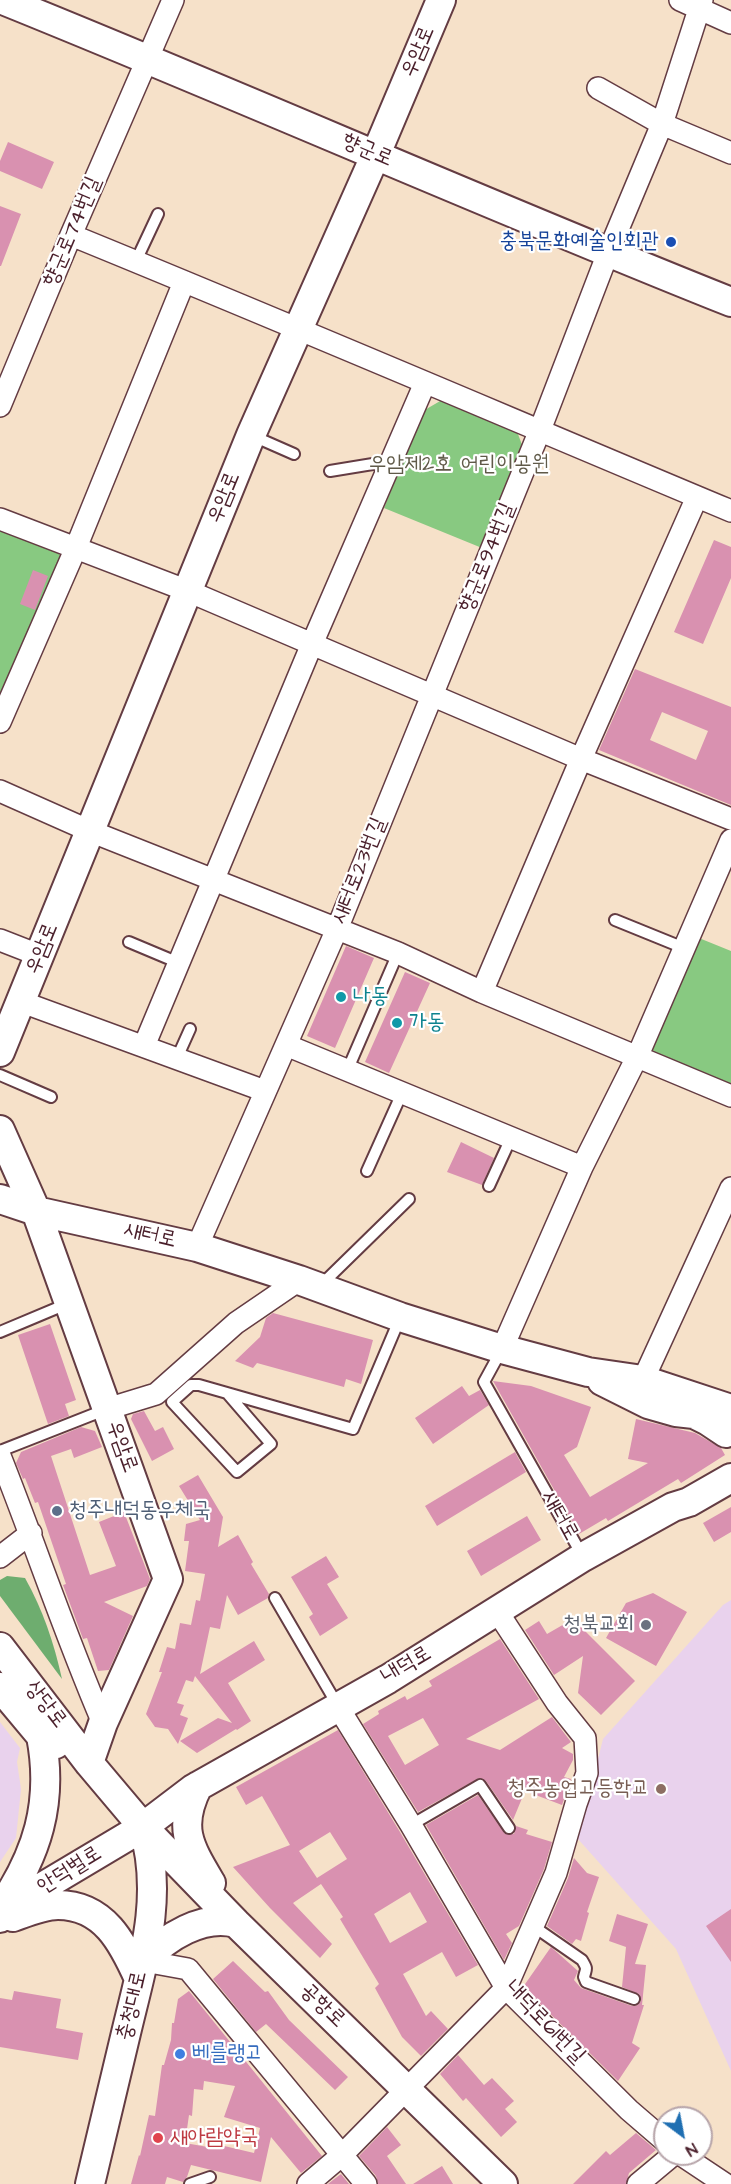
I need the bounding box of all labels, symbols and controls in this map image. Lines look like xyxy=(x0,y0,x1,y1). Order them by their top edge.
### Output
street label: 우암로 xyxy=(396,22,442,82)
street label: 향군로 xyxy=(337,128,397,174)
street label: 향군로74번길 xyxy=(38,173,108,291)
place label: 충북문화예술인회관 xyxy=(500,229,659,255)
marker: 충북문화예술인회관 xyxy=(664,235,678,249)
park label: 우암제2호 어린이공원 xyxy=(369,452,549,478)
street label: 우암로 xyxy=(203,468,247,528)
street label: 향군로94번길 xyxy=(454,499,522,617)
street label: 새터로23번길 xyxy=(327,814,393,928)
street label: 우암로 xyxy=(21,919,65,979)
place label: 나동 xyxy=(353,984,388,1010)
marker: 나동 xyxy=(334,990,348,1004)
place label: 가동 xyxy=(409,1010,444,1036)
marker: 가동 xyxy=(390,1016,404,1030)
street label: 새터로 xyxy=(121,1217,179,1255)
street label: 우암로 xyxy=(100,1418,142,1476)
street label: 새터로 xyxy=(535,1486,583,1546)
place label: 청주내덕동우체국 xyxy=(69,1498,211,1524)
marker: 청주내덕동우체국 xyxy=(50,1504,64,1518)
place label: 청북교회 xyxy=(563,1612,634,1638)
marker: 청북교회 xyxy=(639,1618,653,1632)
street label: 내덕로 xyxy=(377,1641,437,1691)
street label: 상당로 xyxy=(18,1676,72,1734)
place label: 청주농업고등학교 xyxy=(507,1776,649,1802)
marker: 청주농업고등학교 xyxy=(654,1782,668,1796)
street label: 안덕벌로 xyxy=(33,1841,107,1901)
street label: 충청대로 xyxy=(112,1969,154,2043)
street label: 내덕로61번길 xyxy=(498,1976,590,2070)
street label: 공항로 xyxy=(294,1978,350,2034)
place label: 베를랭고 xyxy=(192,2041,263,2067)
marker: 베를랭고 xyxy=(173,2047,187,2061)
north arrow xyxy=(653,2106,713,2166)
place label: 새아람약국 xyxy=(170,2125,259,2151)
marker: 새아람약국 xyxy=(151,2131,165,2145)
text: N xyxy=(681,2138,702,2162)

